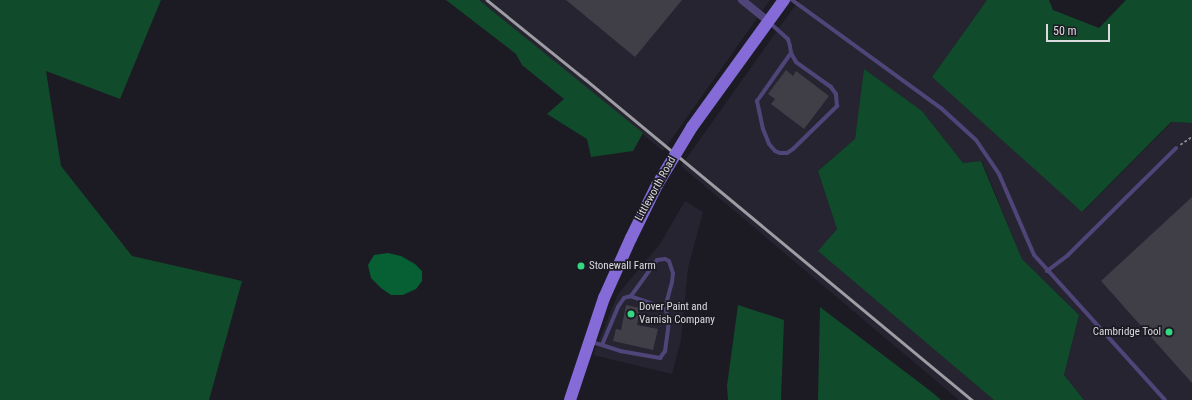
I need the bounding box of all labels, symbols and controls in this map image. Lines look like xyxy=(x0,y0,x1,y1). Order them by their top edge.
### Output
scale bar xyxy=(1048,16,1112,42)
text: 50 m xyxy=(1053,24,1077,38)
street label: Littleworth Road xyxy=(633,155,679,223)
place label: Stonewall Farm xyxy=(589,259,656,273)
marker: Stonewall Farm xyxy=(576,261,586,271)
place label: Dover Paint and Varnish Company xyxy=(639,301,715,327)
marker: Dover Paint and Varnish Company xyxy=(626,309,636,319)
place label: Cambridge Tool xyxy=(1093,325,1161,339)
marker: Cambridge Tool xyxy=(1164,327,1174,337)

